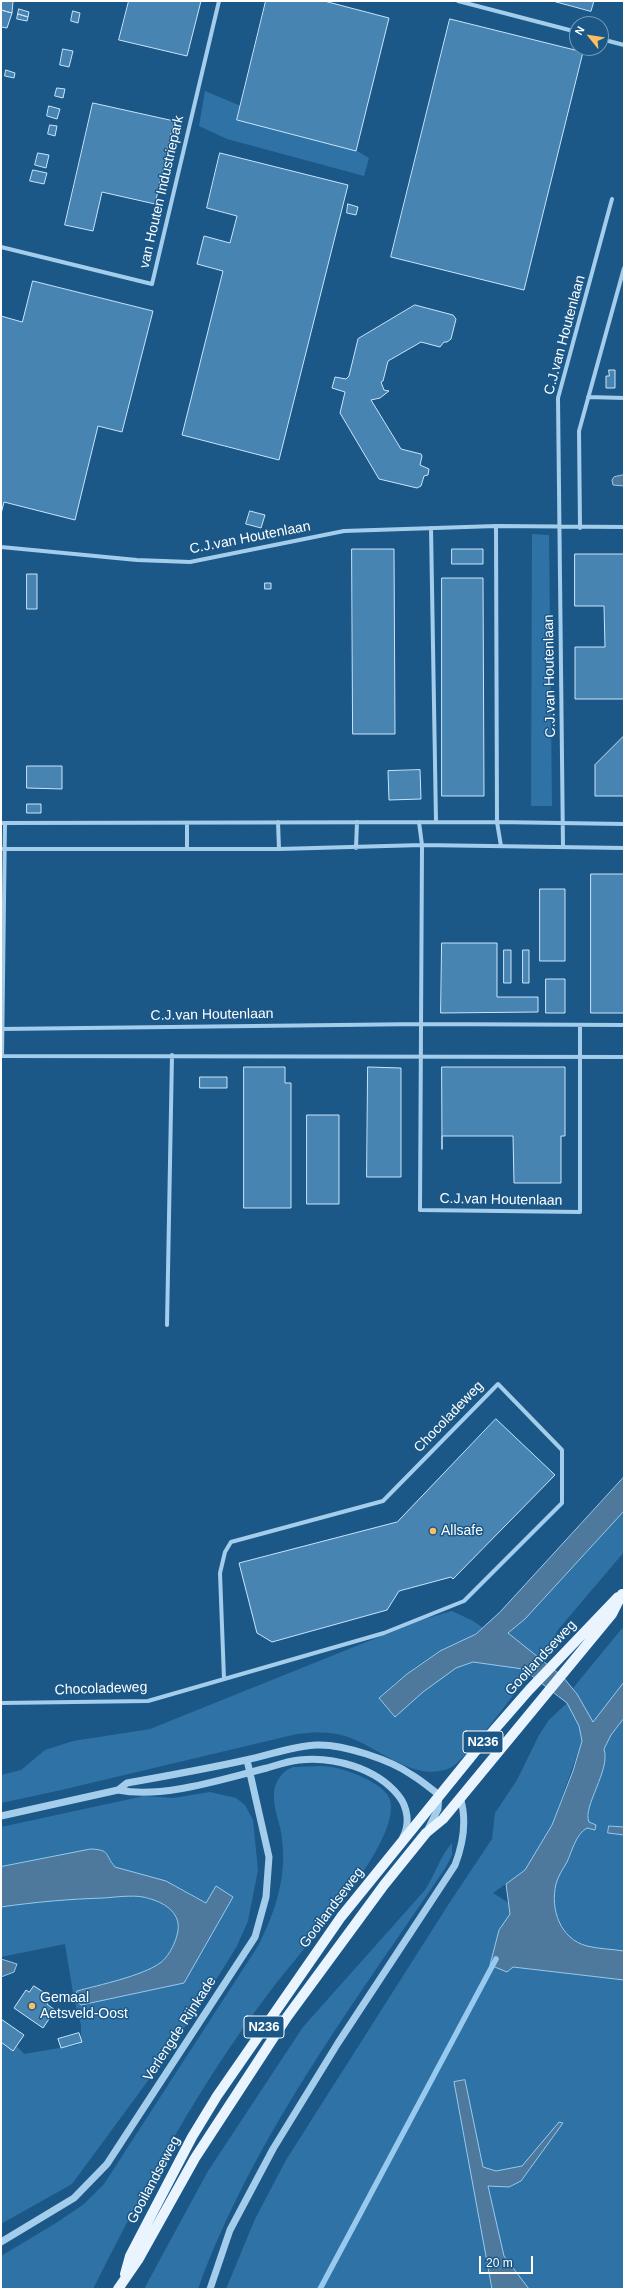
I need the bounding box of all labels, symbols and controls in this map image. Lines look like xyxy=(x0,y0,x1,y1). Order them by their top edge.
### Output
north arrow xyxy=(569,16,609,56)
text: N xyxy=(572,24,587,37)
street label: van Houten Industriepark xyxy=(136,114,188,270)
street label: C.J.van Houtenlaan xyxy=(541,273,589,397)
street label: C.J.van Houtenlaan xyxy=(188,518,312,558)
street label: C.J.van Houtenlaan xyxy=(541,614,559,738)
street label: C.J.van Houtenlaan xyxy=(150,1006,274,1024)
street label: C.J.van Houtenlaan xyxy=(439,1191,563,1209)
street label: Chocoladeweg xyxy=(411,1378,487,1456)
place label: Allsafe xyxy=(441,1523,483,1539)
marker: Allsafe xyxy=(428,1526,438,1536)
street label: Gooilandseweg xyxy=(502,1617,580,1699)
street label: Chocoladeweg xyxy=(54,1679,148,1699)
road number: N236 xyxy=(463,1731,503,1753)
street label: Gooilandseweg xyxy=(296,1864,368,1952)
street label: Verlengde Rijnkade xyxy=(140,1974,220,2084)
place label: Gemaal Aetsveld-Oost xyxy=(40,1990,128,2022)
marker: Gemaal Aetsveld-Oost xyxy=(27,2001,37,2011)
road number: N236 xyxy=(244,2016,284,2038)
street label: Gooilandseweg xyxy=(124,2133,184,2227)
scale bar xyxy=(481,2248,535,2274)
text: 20 m xyxy=(486,2256,513,2270)

